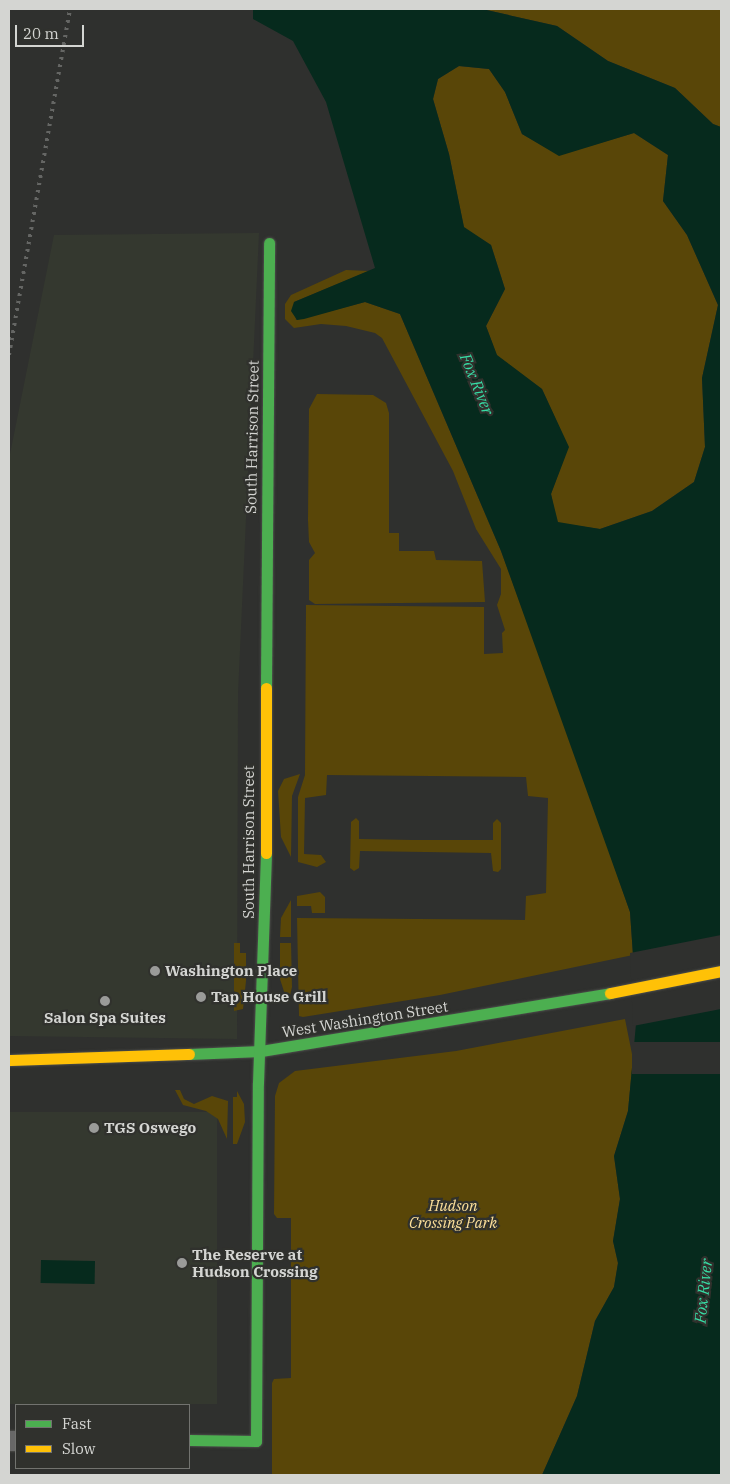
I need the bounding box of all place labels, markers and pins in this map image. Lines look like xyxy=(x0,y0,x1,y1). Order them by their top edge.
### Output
place label: Washington Place xyxy=(165,962,297,980)
marker: Washington Place xyxy=(149,965,161,977)
place label: Tap House Grill xyxy=(211,988,327,1006)
marker: Tap House Grill xyxy=(195,991,207,1003)
marker: Salon Spa Suites xyxy=(99,995,111,1007)
place label: Salon Spa Suites xyxy=(44,1009,166,1027)
place label: TGS Oswego xyxy=(104,1119,196,1137)
marker: TGS Oswego xyxy=(88,1122,100,1134)
place label: The Reserve at Hudson Crossing xyxy=(192,1245,318,1280)
marker: The Reserve at Hudson Crossing xyxy=(176,1257,188,1269)

